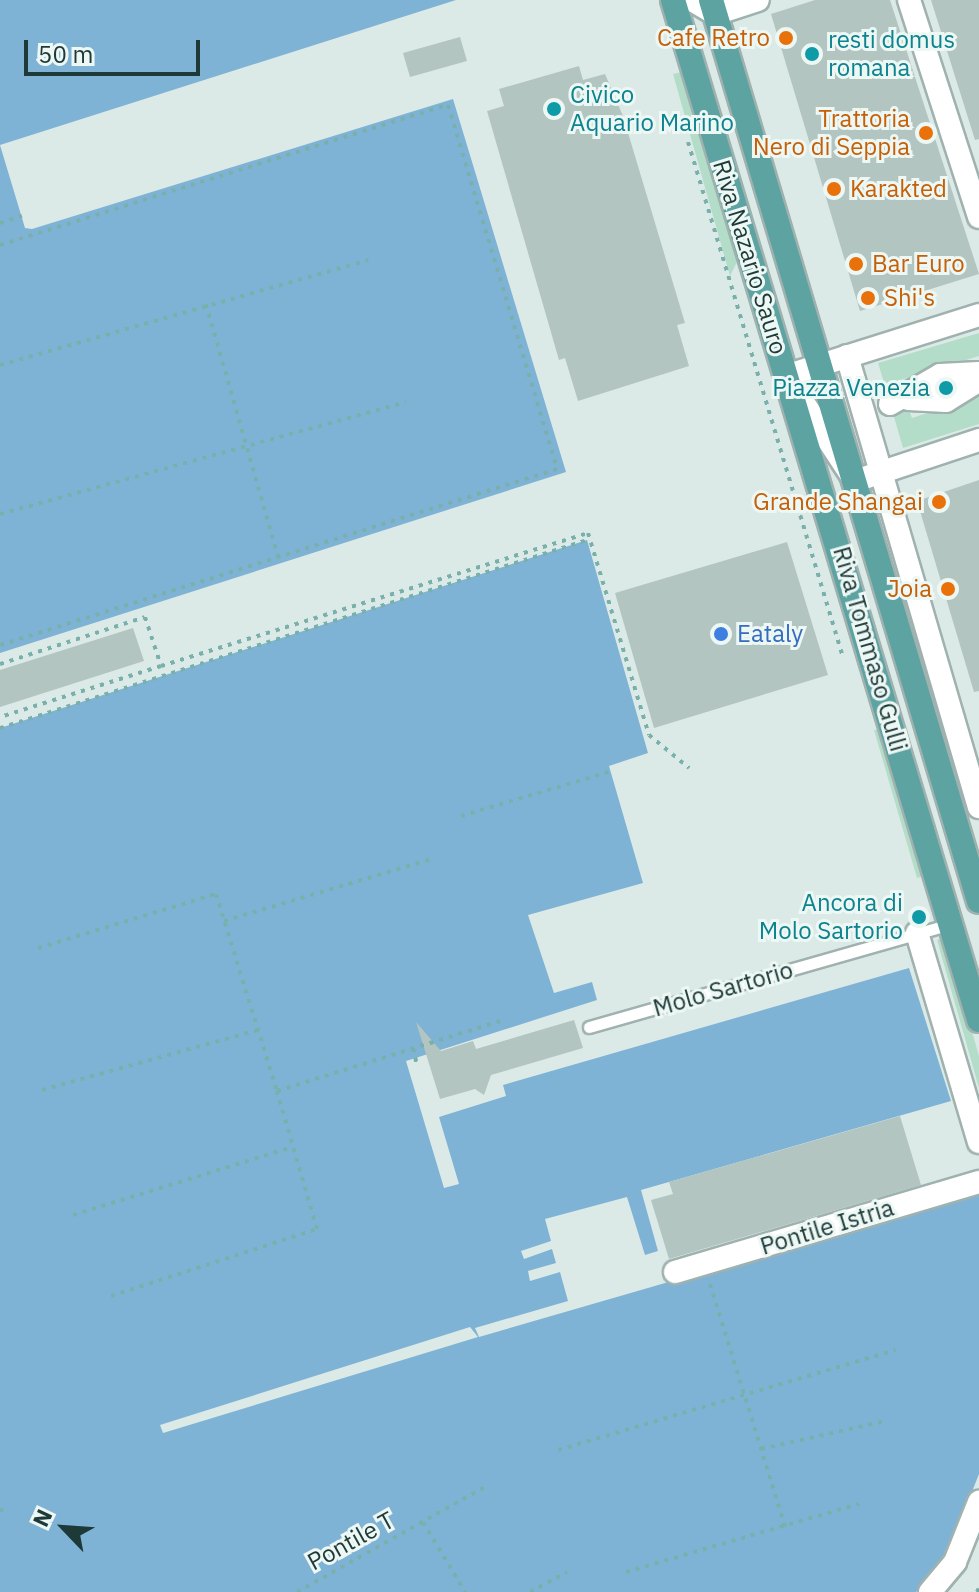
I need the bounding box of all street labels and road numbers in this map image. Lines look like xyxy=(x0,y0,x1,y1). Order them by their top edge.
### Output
street label: Riva Nazario Sauro xyxy=(707,156,793,358)
street label: Riva Tommaso Gulli xyxy=(827,543,913,755)
street label: Molo Sartorio xyxy=(650,955,796,1023)
street label: Pontile Istria xyxy=(757,1193,897,1261)
street label: Pontile T xyxy=(303,1505,399,1577)

